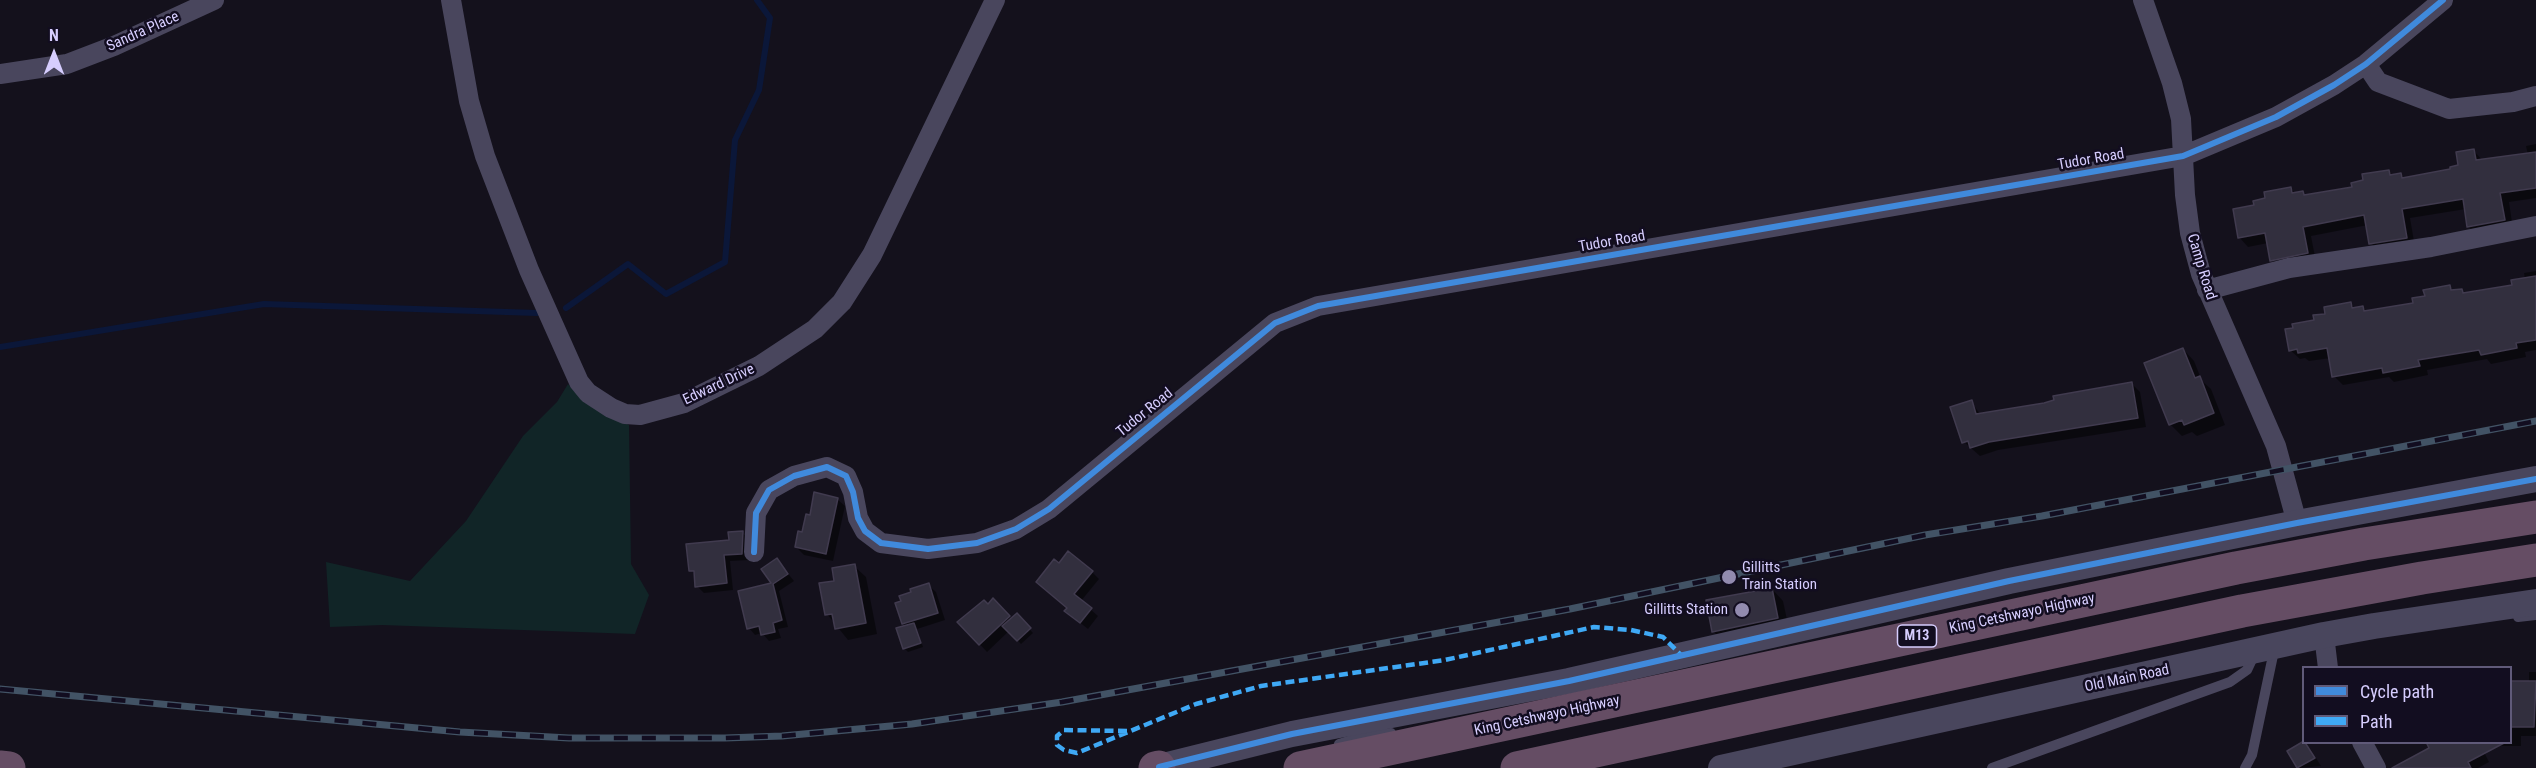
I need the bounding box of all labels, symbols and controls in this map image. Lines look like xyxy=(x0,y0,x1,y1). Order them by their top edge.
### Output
street label: Sandra Place xyxy=(104,8,182,56)
north arrow xyxy=(24,24,84,84)
text: N xyxy=(49,26,59,45)
street label: Tudor Road xyxy=(2056,145,2126,175)
street label: Tudor Road xyxy=(1577,227,1647,257)
street label: Camp Road xyxy=(2182,232,2220,302)
street label: Edward Drive xyxy=(680,361,758,409)
street label: Tudor Road xyxy=(1113,385,1177,441)
place label: Gillitts Train Station xyxy=(1742,559,1817,594)
marker: Gillitts Train Station xyxy=(1720,568,1738,586)
street label: King Cetshwayo Highway xyxy=(1948,590,2096,638)
place label: Gillitts Station xyxy=(1644,601,1728,619)
marker: Gillitts Station xyxy=(1733,601,1751,619)
road number: M13 xyxy=(1898,625,1936,647)
street label: Old Main Road xyxy=(2083,661,2171,697)
legend xyxy=(2302,666,2512,744)
text: Cycle path xyxy=(2360,681,2434,702)
street label: King Cetshwayo Highway xyxy=(1473,692,1621,740)
text: Path xyxy=(2360,711,2393,732)

